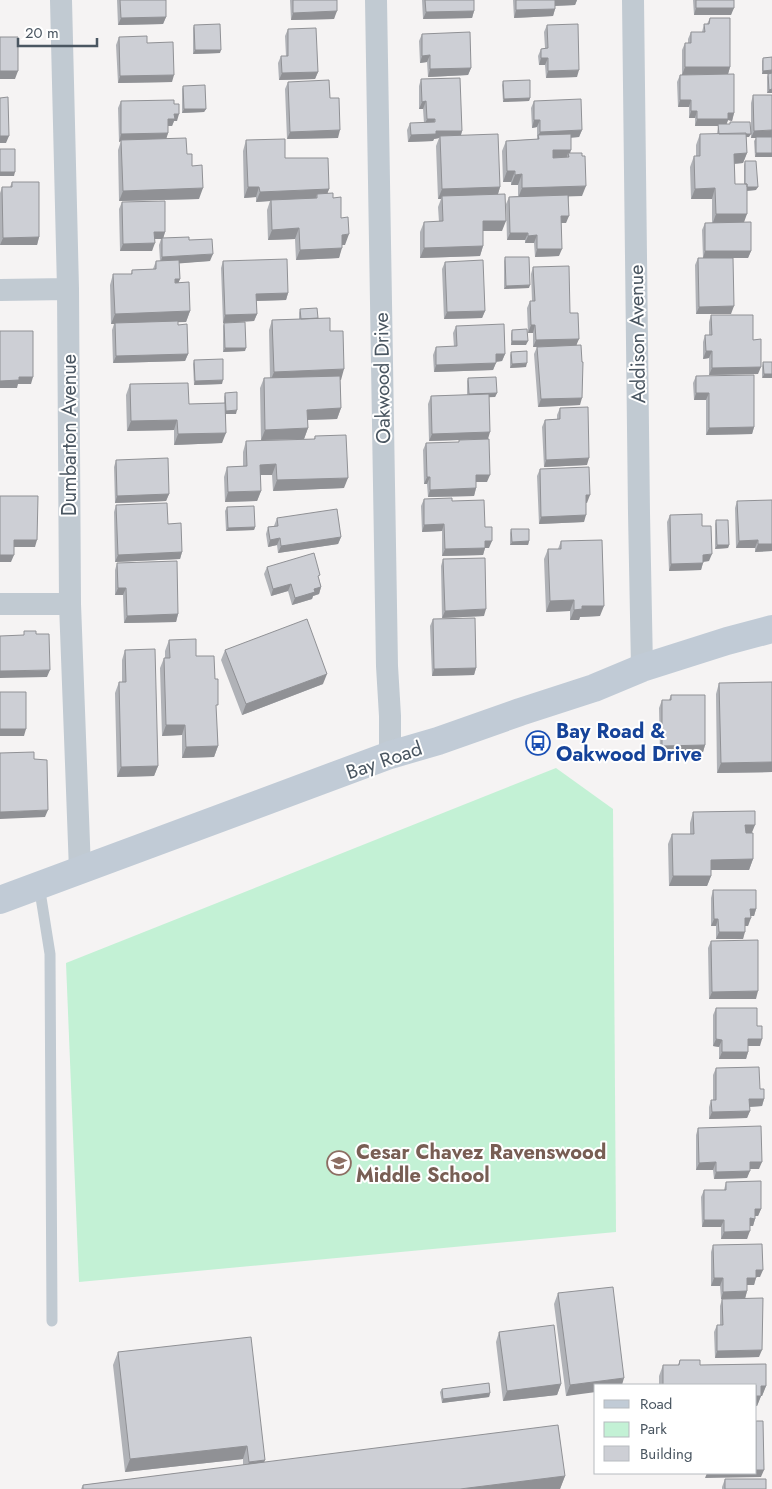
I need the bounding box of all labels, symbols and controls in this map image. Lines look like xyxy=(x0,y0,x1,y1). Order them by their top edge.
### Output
scale bar xyxy=(18,15,96,47)
text: 20 m xyxy=(25,22,59,44)
street label: Addison Avenue xyxy=(622,264,653,404)
street label: Oakwood Drive xyxy=(367,312,398,444)
street label: Dumbarton Avenue xyxy=(55,354,84,516)
place label: Bay Road & Oakwood Drive xyxy=(556,717,702,769)
bus stop icon: Bay Road & Oakwood Drive xyxy=(525,730,551,756)
street label: Bay Road xyxy=(342,734,426,787)
place label: Cesar Chavez Ravenswood Middle School xyxy=(356,1138,606,1190)
school or university icon: Cesar Chavez Ravenswood Middle School xyxy=(326,1150,352,1176)
legend xyxy=(594,1384,757,1474)
text: Road xyxy=(640,1393,672,1415)
text: Park xyxy=(640,1418,667,1440)
text: Building xyxy=(640,1443,692,1465)

